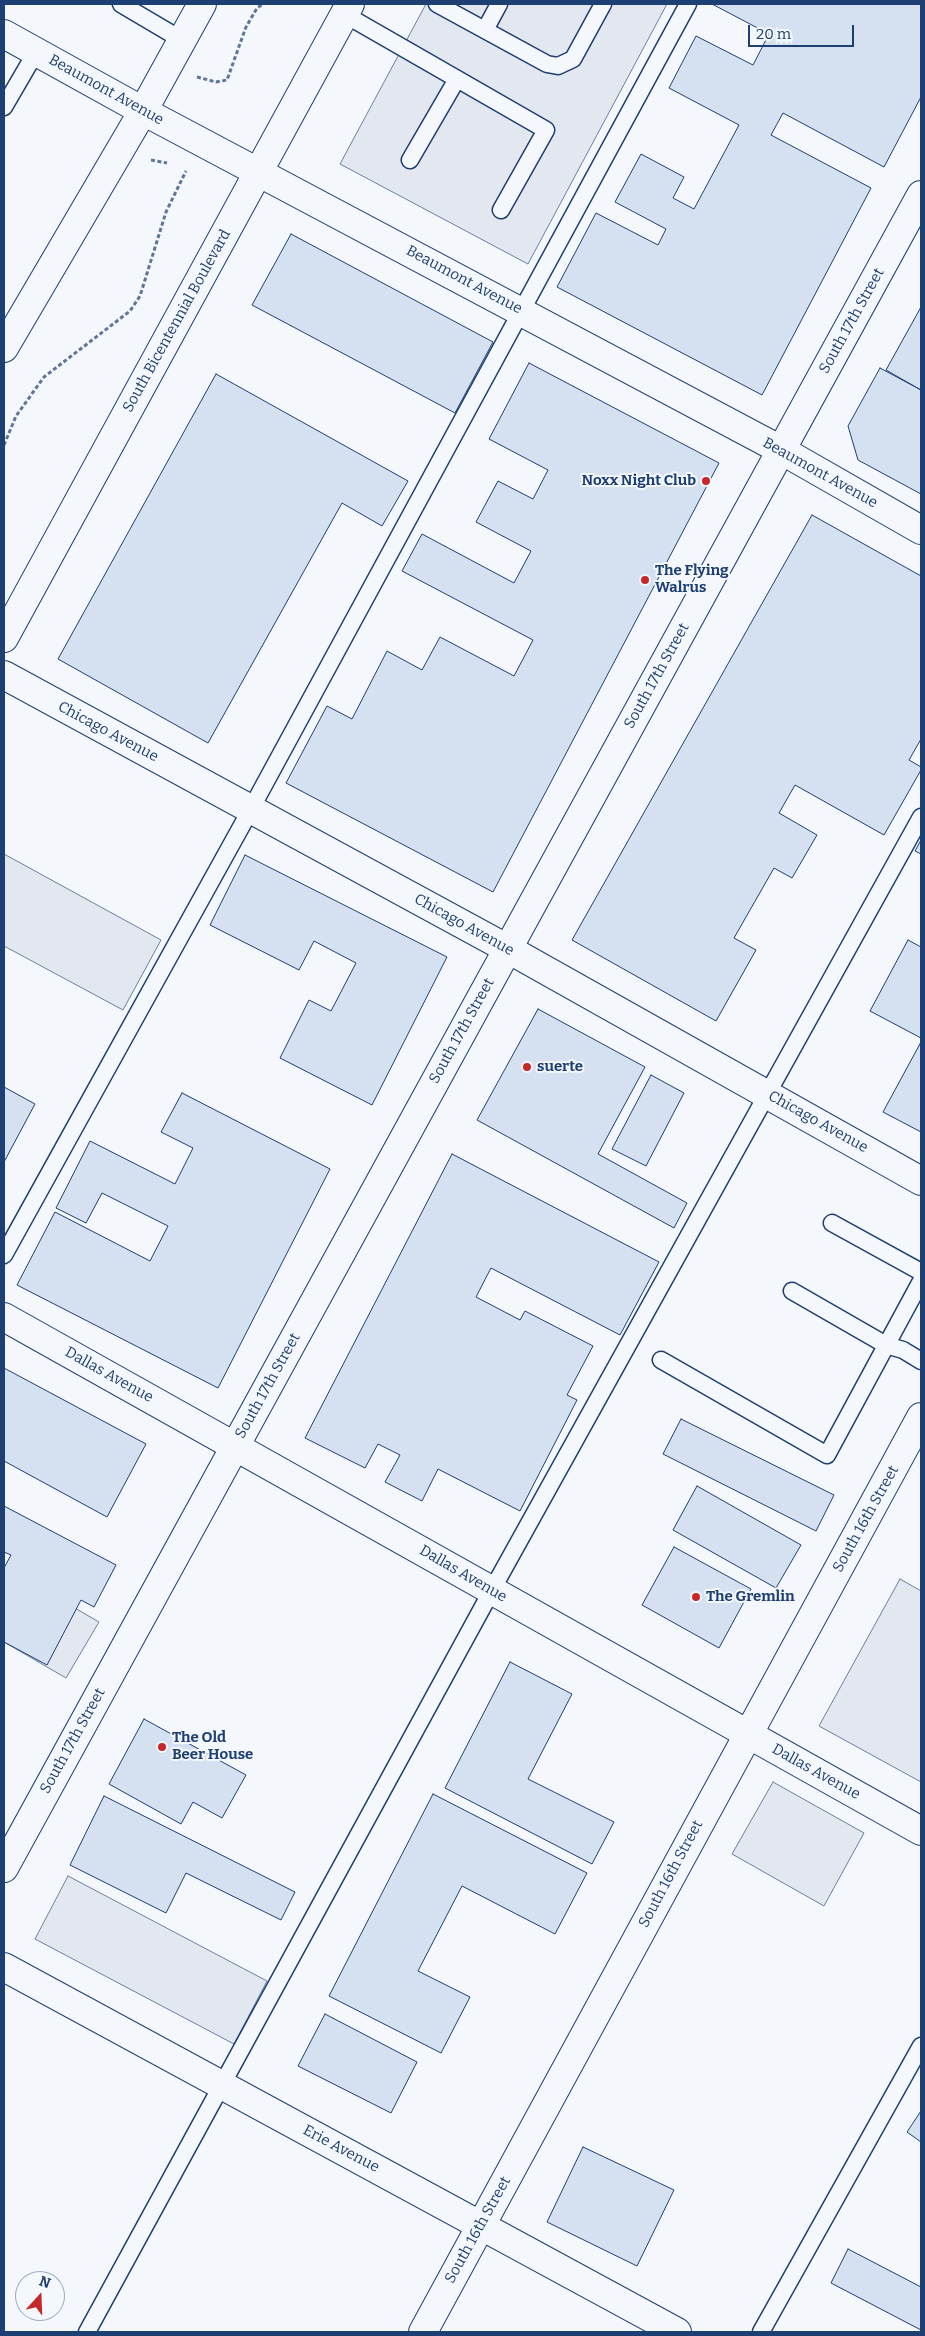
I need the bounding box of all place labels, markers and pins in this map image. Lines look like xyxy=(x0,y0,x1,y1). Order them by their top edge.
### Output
place label: Noxx Night Club xyxy=(581,472,696,490)
marker: Noxx Night Club xyxy=(700,475,712,487)
place label: The Flying Walrus xyxy=(655,562,729,597)
marker: The Flying Walrus xyxy=(639,574,651,586)
place label: suerte xyxy=(537,1058,583,1076)
marker: suerte xyxy=(521,1061,533,1073)
place label: The Gremlin xyxy=(706,1588,795,1606)
marker: The Gremlin xyxy=(690,1591,702,1603)
place label: The Old Beer House xyxy=(172,1729,253,1764)
marker: The Old Beer House xyxy=(156,1741,168,1753)

